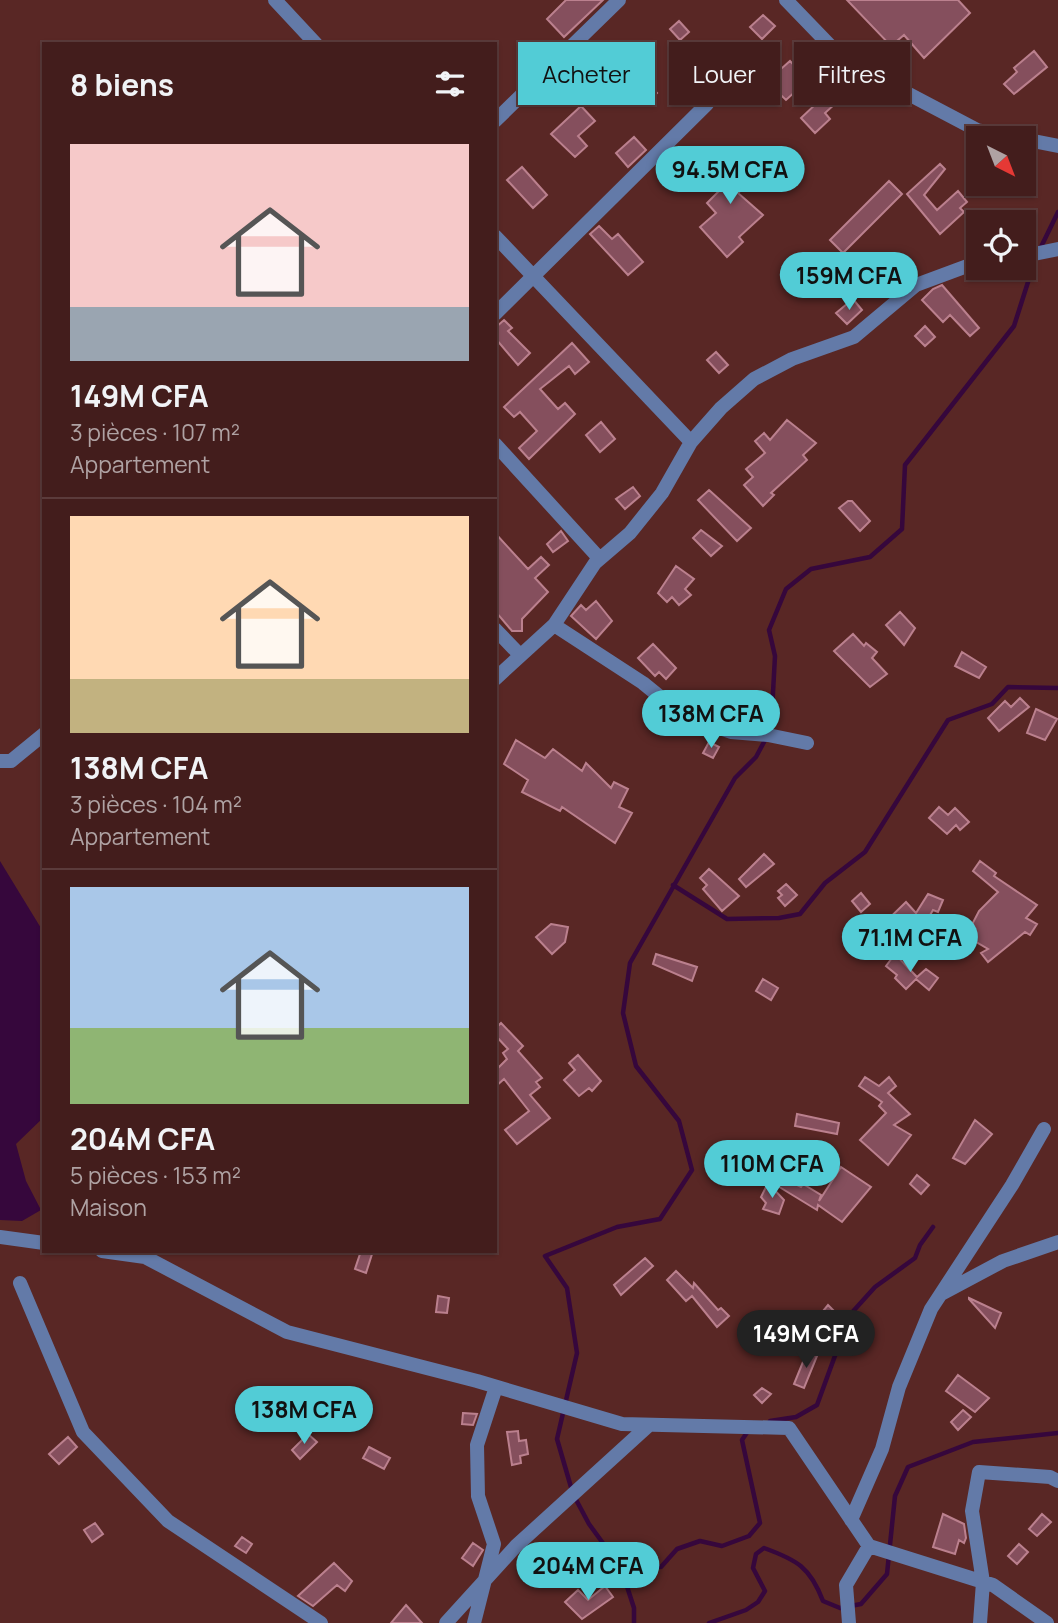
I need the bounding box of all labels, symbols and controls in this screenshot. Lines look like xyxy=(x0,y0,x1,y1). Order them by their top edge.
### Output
chip: Acheter xyxy=(518,42,655,105)
chip: Louer xyxy=(669,42,780,105)
chip: Filtres xyxy=(794,42,910,105)
text: 8 biens xyxy=(70,64,174,105)
icon: filters xyxy=(431,65,469,103)
north arrow xyxy=(966,126,1036,196)
map controls xyxy=(966,126,1036,280)
pin: 94.5M CFA xyxy=(650,146,810,206)
text: 94.5M CFA xyxy=(672,153,788,185)
icon: home xyxy=(207,189,333,315)
button: locate xyxy=(966,210,1036,280)
pin: 159M CFA xyxy=(777,252,921,312)
text: 159M CFA xyxy=(796,259,902,291)
text: 149M CFA xyxy=(70,375,209,416)
text: 3 pièces · 107 m² xyxy=(70,416,240,448)
text: Appartement xyxy=(70,448,210,480)
icon: home xyxy=(207,561,333,687)
pin: 138M CFA xyxy=(639,690,783,750)
text: 138M CFA xyxy=(658,697,764,729)
text: 138M CFA xyxy=(70,747,208,788)
text: 3 pièces · 104 m² xyxy=(70,788,242,820)
text: Appartement xyxy=(70,820,210,852)
pin: 71.1M CFA xyxy=(830,914,990,974)
text: 71.1M CFA xyxy=(858,921,962,953)
icon: home xyxy=(207,932,333,1058)
text: 204M CFA xyxy=(70,1118,215,1159)
pin: 110M CFA xyxy=(700,1140,844,1200)
text: 110M CFA xyxy=(720,1147,824,1179)
text: 5 pièces · 153 m² xyxy=(70,1159,241,1191)
text: Maison xyxy=(70,1191,147,1223)
pin: 149M CFA xyxy=(734,1310,878,1370)
text: 149M CFA xyxy=(753,1317,859,1349)
pin: 138M CFA xyxy=(232,1386,376,1446)
text: 138M CFA xyxy=(251,1393,357,1425)
pin: 204M CFA xyxy=(516,1542,660,1602)
text: 204M CFA xyxy=(532,1549,644,1581)

